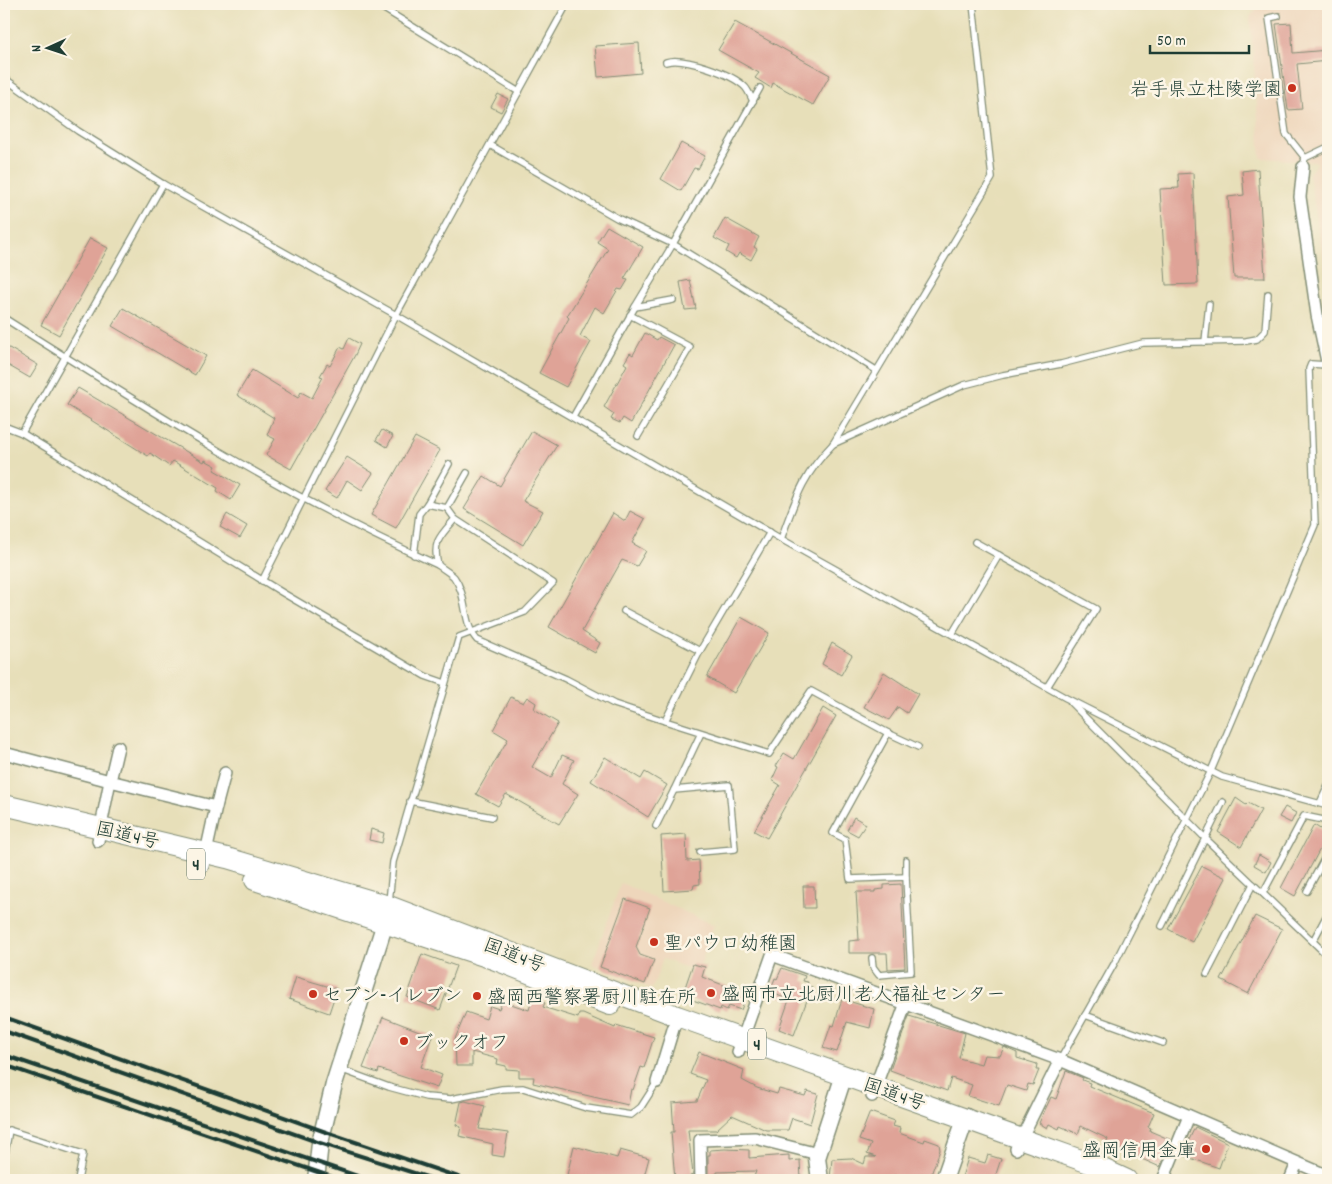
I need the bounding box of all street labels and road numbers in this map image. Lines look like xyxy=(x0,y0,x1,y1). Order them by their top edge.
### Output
street label: 国道4号 xyxy=(93,817,162,858)
road number: 4 xyxy=(187,849,205,880)
street label: 国道4号 xyxy=(479,933,549,981)
road number: 4 xyxy=(748,1028,766,1060)
street label: 国道4号 xyxy=(859,1073,929,1120)

